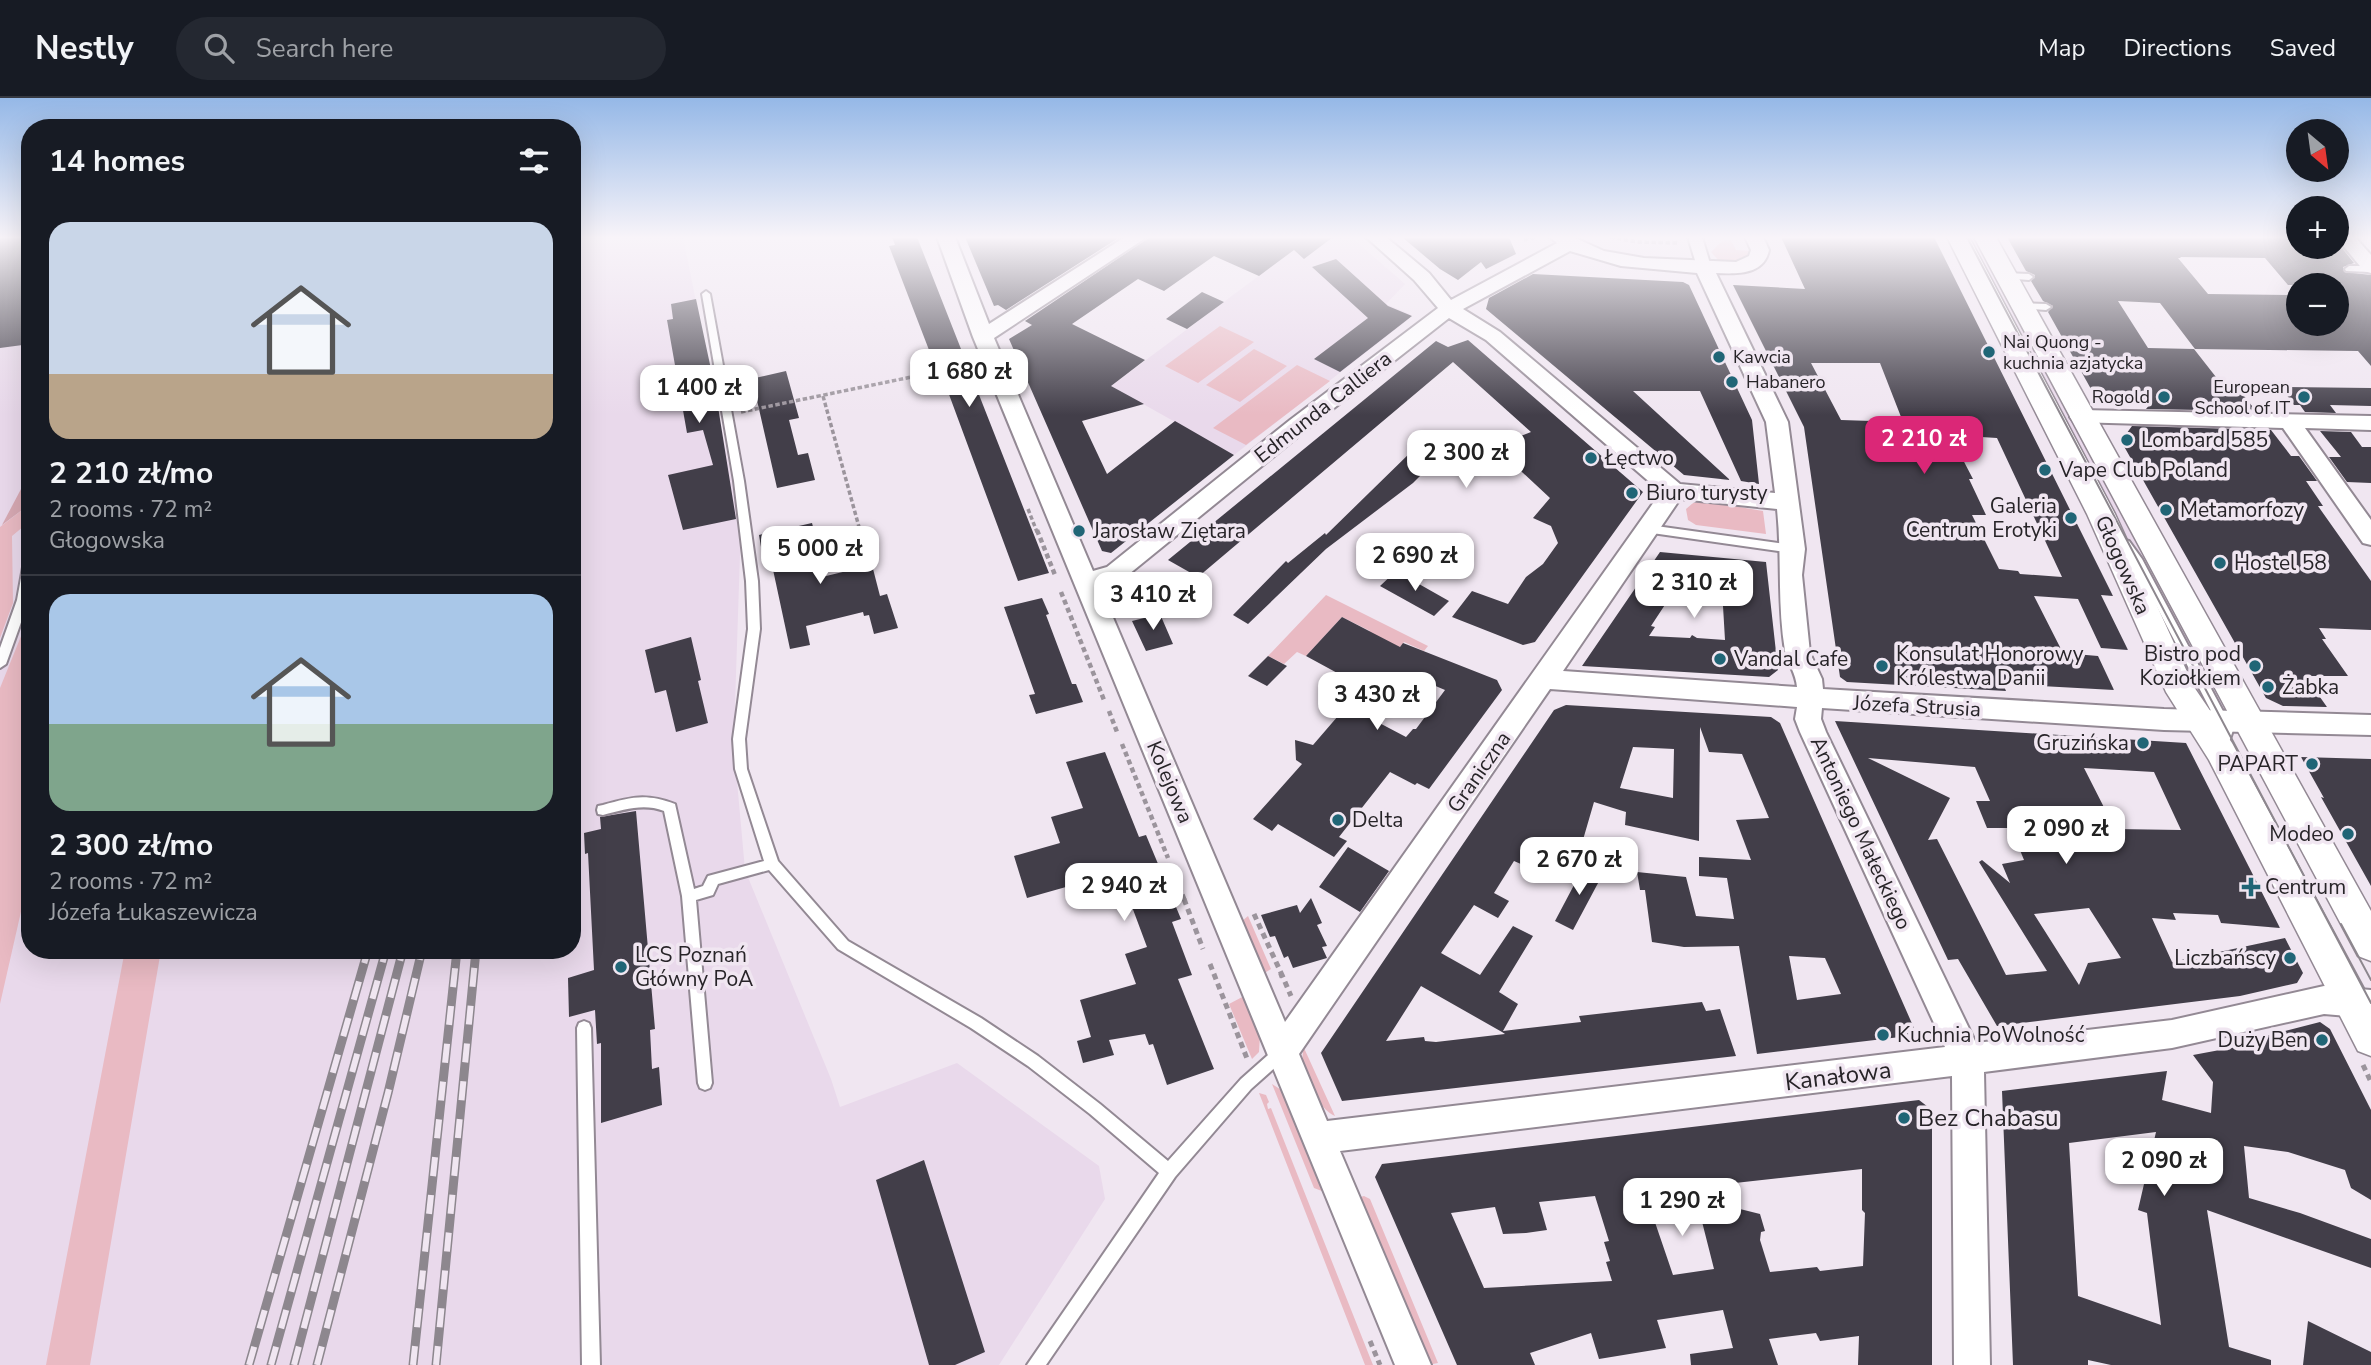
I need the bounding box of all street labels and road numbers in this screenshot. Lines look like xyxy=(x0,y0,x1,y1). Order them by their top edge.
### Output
street label: Edmunda Calliera xyxy=(1249,345,1397,469)
street label: Głogowska xyxy=(2089,511,2157,619)
street label: Józefa Strusia xyxy=(1851,689,1982,723)
street label: Graniczna xyxy=(1441,726,1517,818)
street label: Antoniego Małeckiego xyxy=(1804,732,1918,934)
street label: Kolejowa xyxy=(1140,737,1200,827)
street label: Kanałowa xyxy=(1783,1054,1893,1098)

